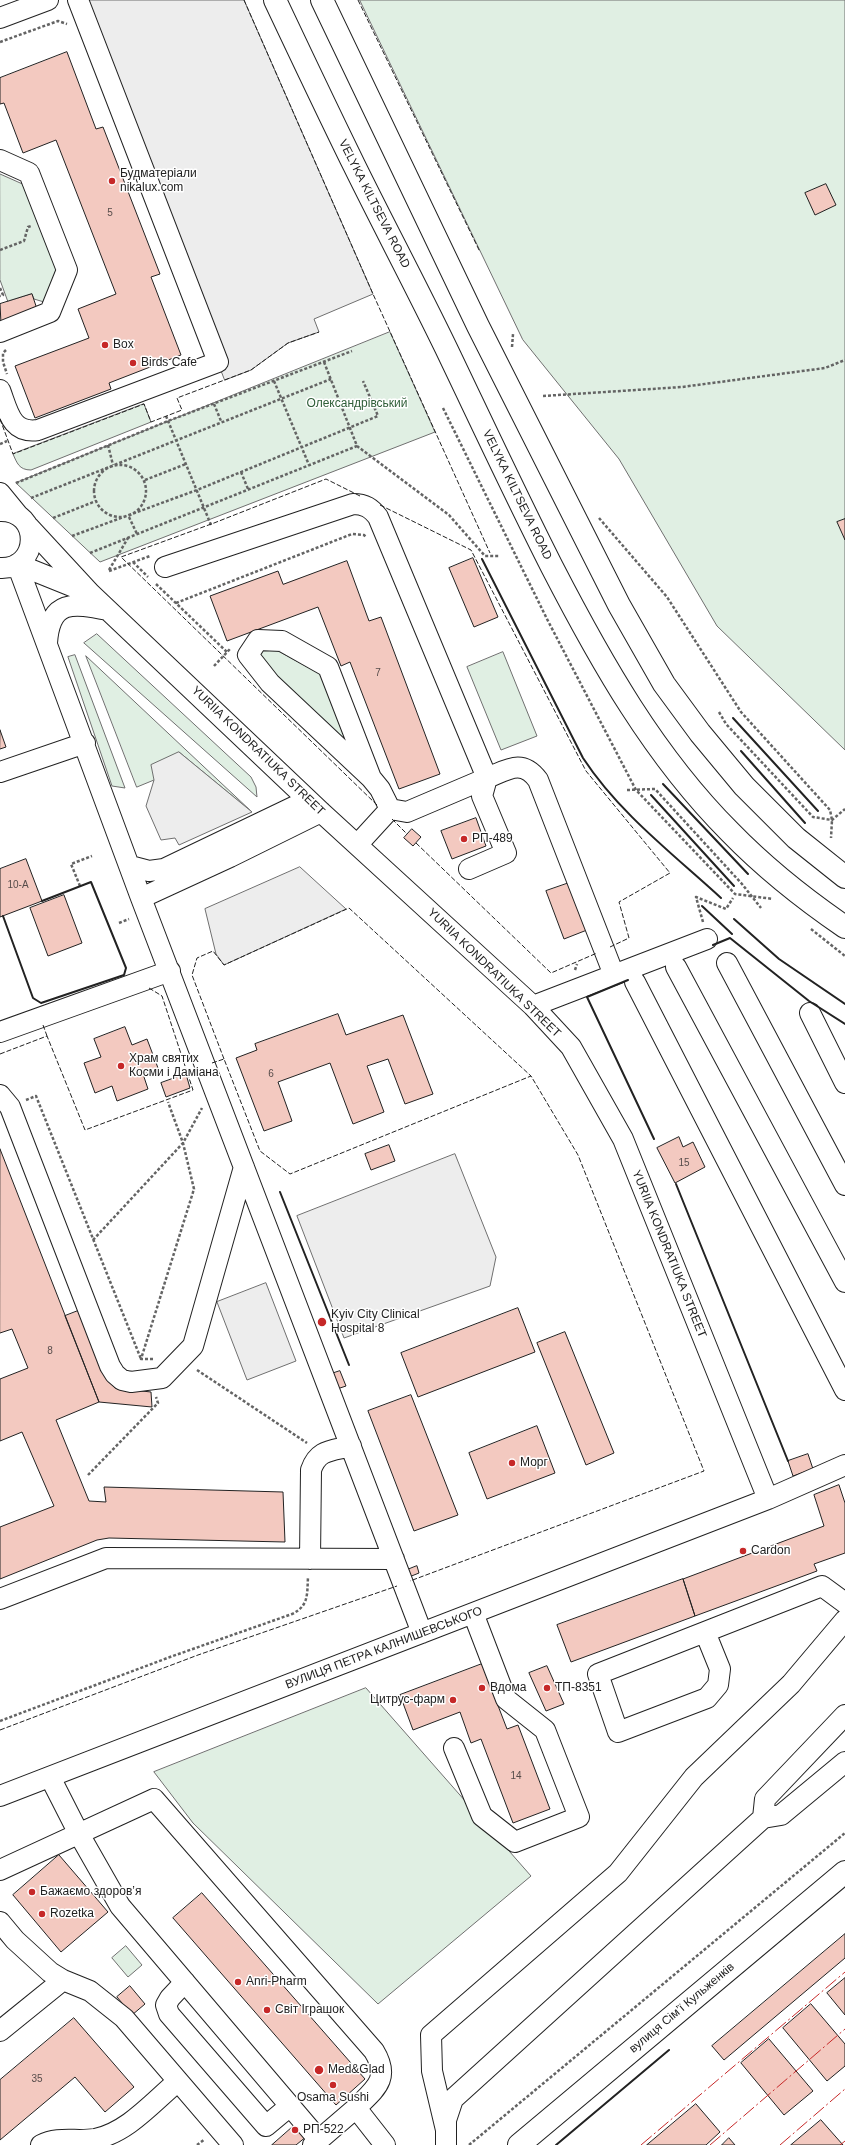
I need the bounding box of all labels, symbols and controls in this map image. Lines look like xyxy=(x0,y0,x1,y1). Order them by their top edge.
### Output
street label: VELYKA KILTSEVA ROAD xyxy=(335,137,413,271)
place label: Будматеріали nikalux.com xyxy=(120,167,197,195)
marker: Будматеріали nikalux.com xyxy=(107,176,117,186)
house number: 5 xyxy=(107,207,113,219)
place label: Box xyxy=(113,338,134,352)
marker: Box xyxy=(100,340,110,350)
place label: Birds Cafe xyxy=(141,356,197,370)
marker: Birds Cafe xyxy=(128,358,138,368)
park label: Олександрівський xyxy=(306,397,408,411)
street label: VELYKA KILTSEVA ROAD xyxy=(479,428,555,562)
house number: 7 xyxy=(375,667,381,679)
street label: YURIIA KONDRATIUKA STREET xyxy=(188,683,328,819)
place label: РП-489 xyxy=(472,832,513,846)
marker: РП-489 xyxy=(459,834,469,844)
house number: 10-А xyxy=(7,879,29,891)
street label: YURIIA KONDRATIUKA STREET xyxy=(424,905,564,1041)
place label: Храм святих Косми і Даміана xyxy=(129,1052,219,1080)
marker: Храм святих Косми і Даміана xyxy=(116,1061,126,1071)
house number: 6 xyxy=(268,1068,274,1080)
house number: 15 xyxy=(678,1157,690,1169)
street label: YURIIA KONDRATIUKA STREET xyxy=(629,1168,709,1340)
place label: Kyiv City Clinical Hospital 8 xyxy=(331,1308,420,1336)
marker: Kyiv City Clinical Hospital 8 xyxy=(316,1316,328,1328)
house number: 8 xyxy=(47,1345,53,1357)
place label: Морг xyxy=(520,1456,548,1470)
marker: Морг xyxy=(507,1458,517,1468)
place label: Cardon xyxy=(751,1544,790,1558)
marker: Cardon xyxy=(738,1546,748,1556)
street label: ВУЛИЦЯ ПЕТРА КАЛНИШЕВСЬКОГО xyxy=(284,1604,484,1692)
place label: Вдома xyxy=(490,1681,526,1695)
place label: ТП-8351 xyxy=(555,1681,602,1695)
marker: Вдома xyxy=(477,1683,487,1693)
marker: ТП-8351 xyxy=(542,1683,552,1693)
place label: Цитрус-фарм xyxy=(370,1693,445,1707)
marker: Цитрус-фарм xyxy=(448,1695,458,1705)
house number: 14 xyxy=(510,1770,522,1782)
place label: Бажаємо здоровʼя xyxy=(40,1885,141,1899)
marker: Бажаємо здоровʼя xyxy=(27,1887,37,1897)
place label: Rozetka xyxy=(50,1907,94,1921)
marker: Rozetka xyxy=(37,1909,47,1919)
street label: вулиця Сімʼї Кульженків xyxy=(627,1960,737,2056)
place label: Anri-Pharm xyxy=(246,1975,307,1989)
marker: Anri-Pharm xyxy=(233,1977,243,1987)
place label: Світ Іграшок xyxy=(275,2003,344,2017)
marker: Світ Іграшок xyxy=(262,2005,272,2015)
place label: Med&Glad xyxy=(328,2063,385,2077)
marker: Med&Glad xyxy=(313,2064,325,2076)
house number: 35 xyxy=(31,2073,43,2085)
marker: Osama Sushi xyxy=(328,2080,338,2090)
place label: Osama Sushi xyxy=(297,2091,369,2105)
place label: РП-522 xyxy=(303,2123,344,2137)
marker: РП-522 xyxy=(290,2125,300,2135)

